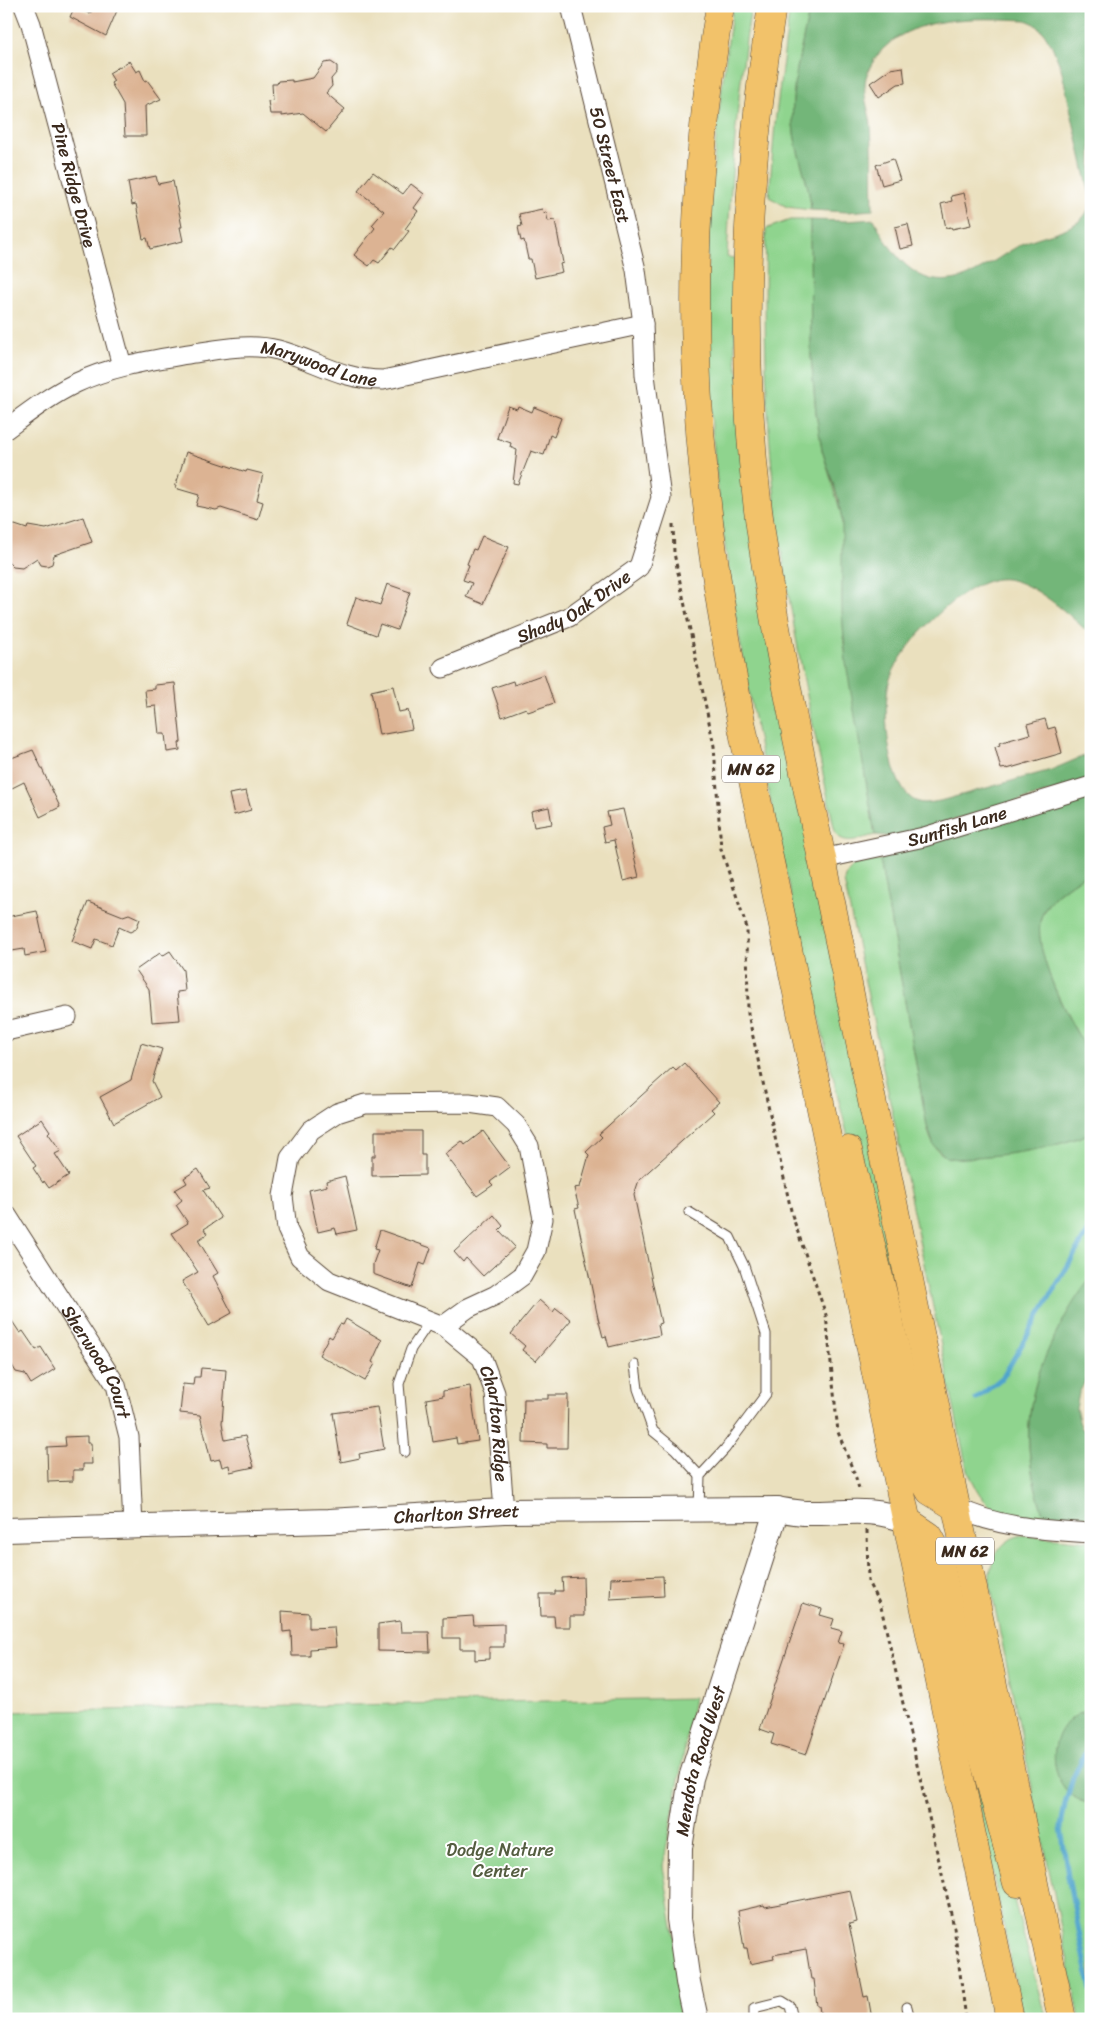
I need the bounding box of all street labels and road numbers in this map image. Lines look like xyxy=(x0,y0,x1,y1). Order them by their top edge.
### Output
street label: 50 Street East xyxy=(580,103,640,227)
street label: Pine Ridge Drive xyxy=(42,119,106,251)
street label: Marywood Lane xyxy=(258,331,378,396)
street label: Shady Oak Drive xyxy=(512,561,638,653)
road number: MN 62 xyxy=(722,756,780,782)
street label: Sunfish Lane xyxy=(904,797,1011,856)
street label: Sherwood Court xyxy=(52,1298,140,1423)
street label: Charlton Ridge xyxy=(470,1361,518,1483)
street label: Charlton Street xyxy=(393,1495,520,1533)
road number: MN 62 xyxy=(936,1538,994,1564)
street label: Mendota Road West xyxy=(666,1681,736,1839)

